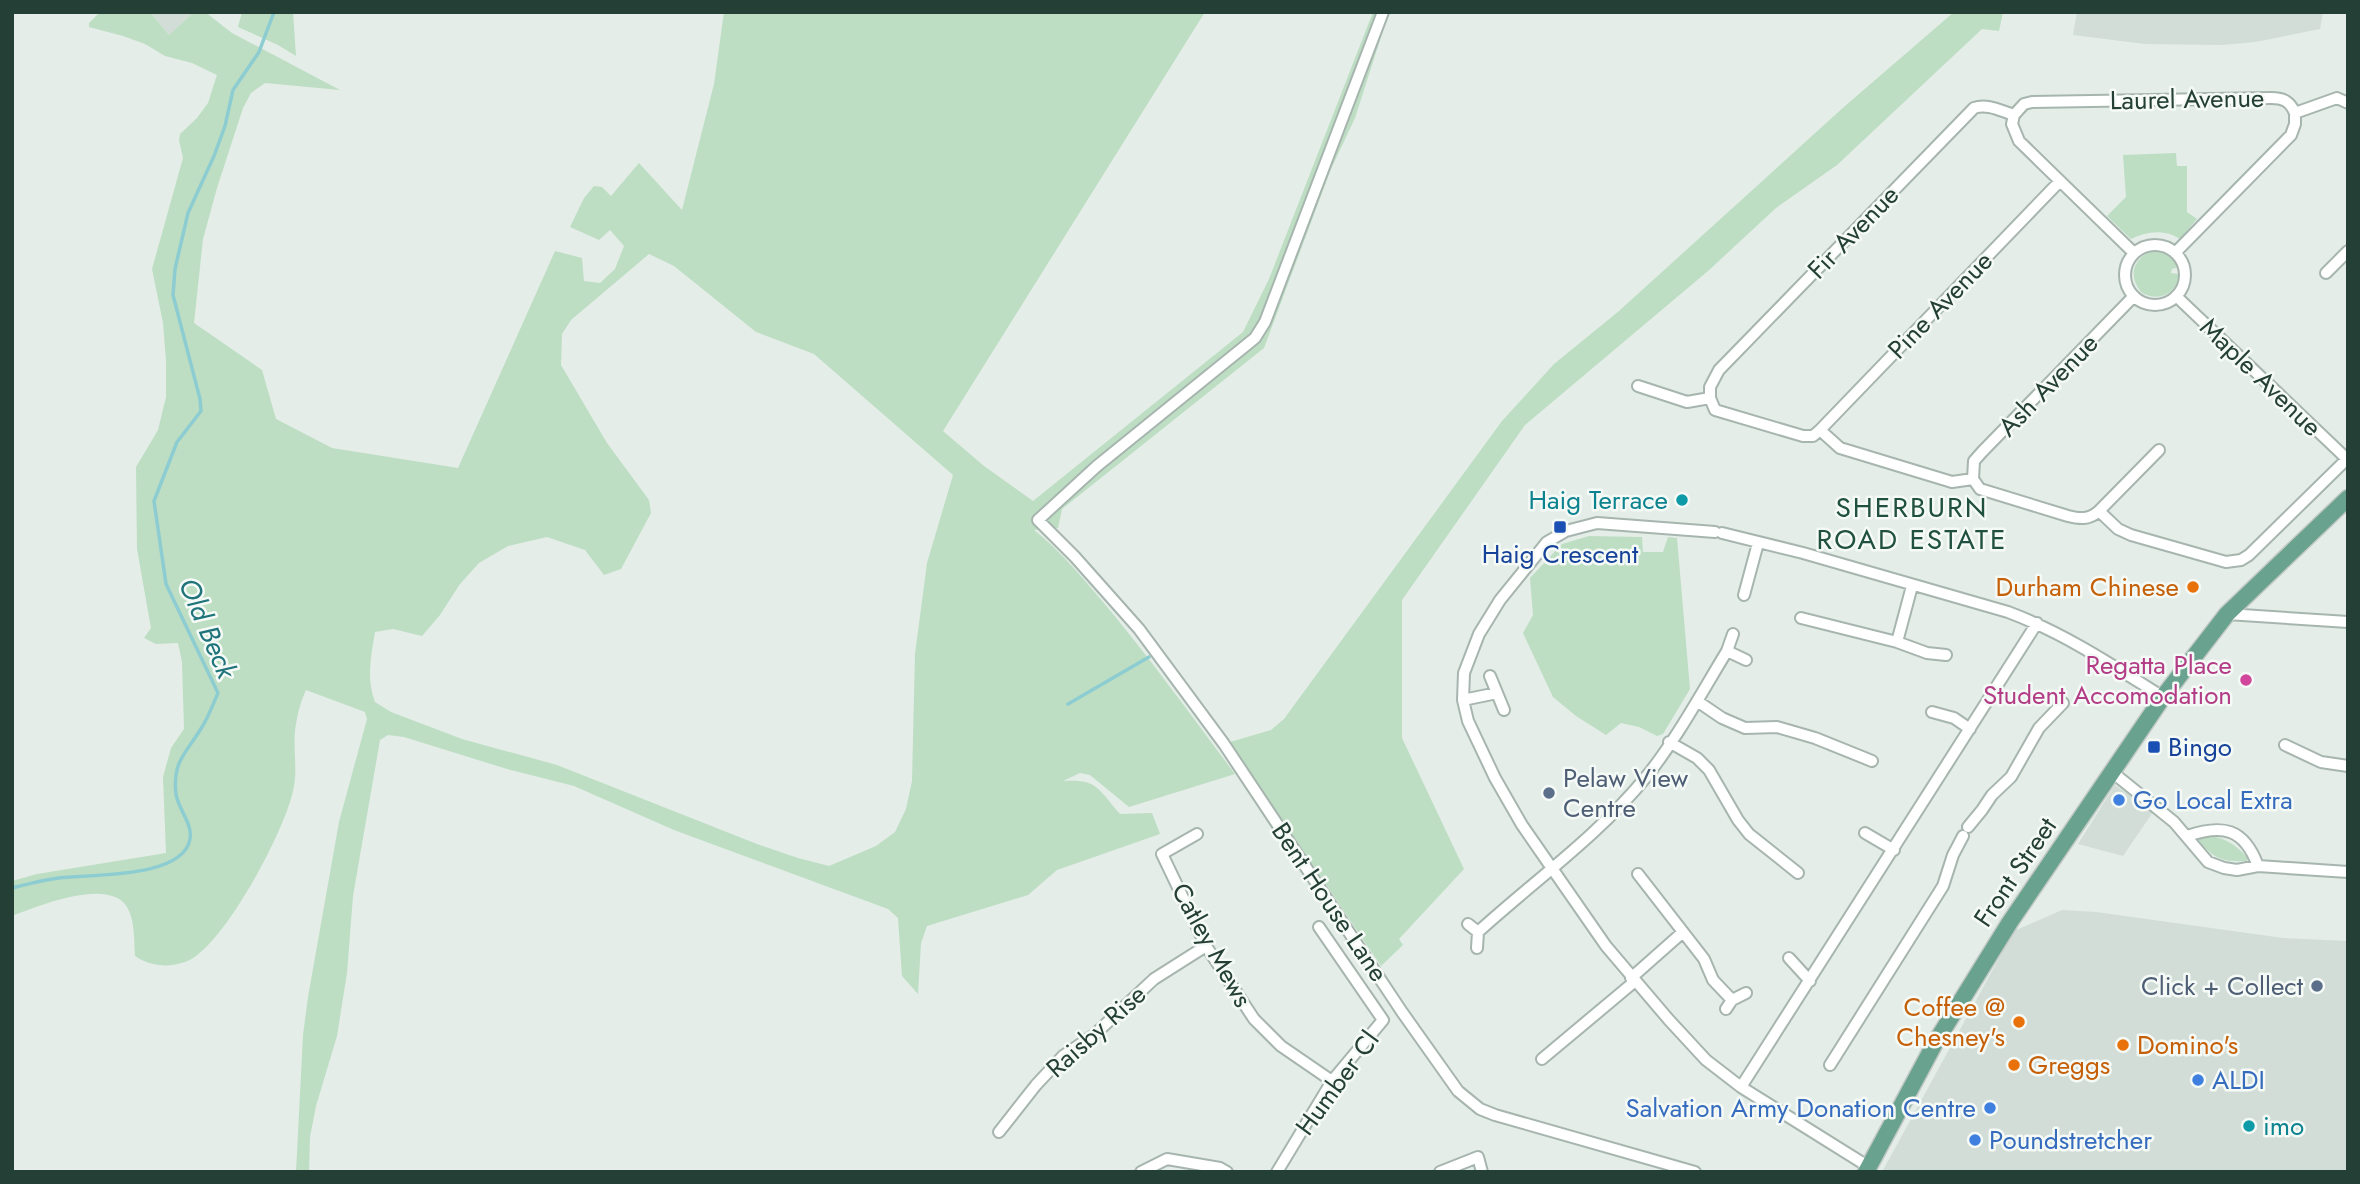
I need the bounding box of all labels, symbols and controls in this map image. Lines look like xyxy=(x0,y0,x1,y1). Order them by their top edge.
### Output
street label: Laurel Avenue xyxy=(2109,79,2265,119)
street label: Fir Avenue xyxy=(1799,177,1907,287)
street label: Pine Avenue xyxy=(1879,243,2001,367)
street label: Maple Avenue xyxy=(2191,309,2331,445)
street label: Ash Avenue xyxy=(1989,325,2107,445)
place label: Haig Terrace xyxy=(1528,481,1668,519)
district label: SHERBURN ROAD ESTATE xyxy=(1817,487,2007,560)
marker: Haig Terrace xyxy=(1674,492,1690,508)
marker: Haig Crescent xyxy=(1552,519,1568,535)
place label: Haig Crescent xyxy=(1482,535,1639,573)
place label: Durham Chinese xyxy=(1995,568,2179,606)
water label: Old Beck xyxy=(168,572,247,686)
marker: Durham Chinese xyxy=(2185,579,2201,595)
place label: Regatta Place Student Accomodation xyxy=(1983,646,2232,714)
marker: Regatta Place Student Accomodation xyxy=(2238,672,2254,688)
place label: Bingo xyxy=(2168,728,2232,766)
marker: Bingo xyxy=(2146,739,2162,755)
place label: Pelaw View Centre xyxy=(1563,759,1689,827)
place label: Go Local Extra xyxy=(2133,781,2293,819)
marker: Pelaw View Centre xyxy=(1541,785,1557,801)
marker: Go Local Extra xyxy=(2111,792,2127,808)
street label: Front Street xyxy=(1964,809,2066,934)
street label: Bent House Lane xyxy=(1263,815,1397,989)
street label: Catley Mews xyxy=(1162,876,1262,1014)
place label: Click + Collect xyxy=(2141,967,2304,1005)
street label: Raisby Rise xyxy=(1038,976,1154,1086)
marker: Click + Collect xyxy=(2309,978,2325,994)
place label: Coffee @ Chesney's xyxy=(1896,988,2005,1056)
marker: Coffee @ Chesney's xyxy=(2011,1014,2027,1030)
street label: Humber Cl xyxy=(1286,1023,1388,1143)
place label: Domino's xyxy=(2137,1026,2238,1064)
marker: Domino's xyxy=(2115,1037,2131,1053)
place label: Greggs xyxy=(2028,1046,2110,1084)
marker: Greggs xyxy=(2006,1057,2022,1073)
place label: ALDI xyxy=(2212,1061,2265,1099)
marker: ALDI xyxy=(2190,1072,2206,1088)
place label: Salvation Army Donation Centre xyxy=(1626,1089,1976,1127)
marker: Salvation Army Donation Centre xyxy=(1982,1100,1998,1116)
place label: imo xyxy=(2263,1107,2304,1145)
marker: imo xyxy=(2241,1118,2257,1134)
place label: Poundstretcher xyxy=(1989,1121,2152,1159)
marker: Poundstretcher xyxy=(1967,1132,1983,1148)

